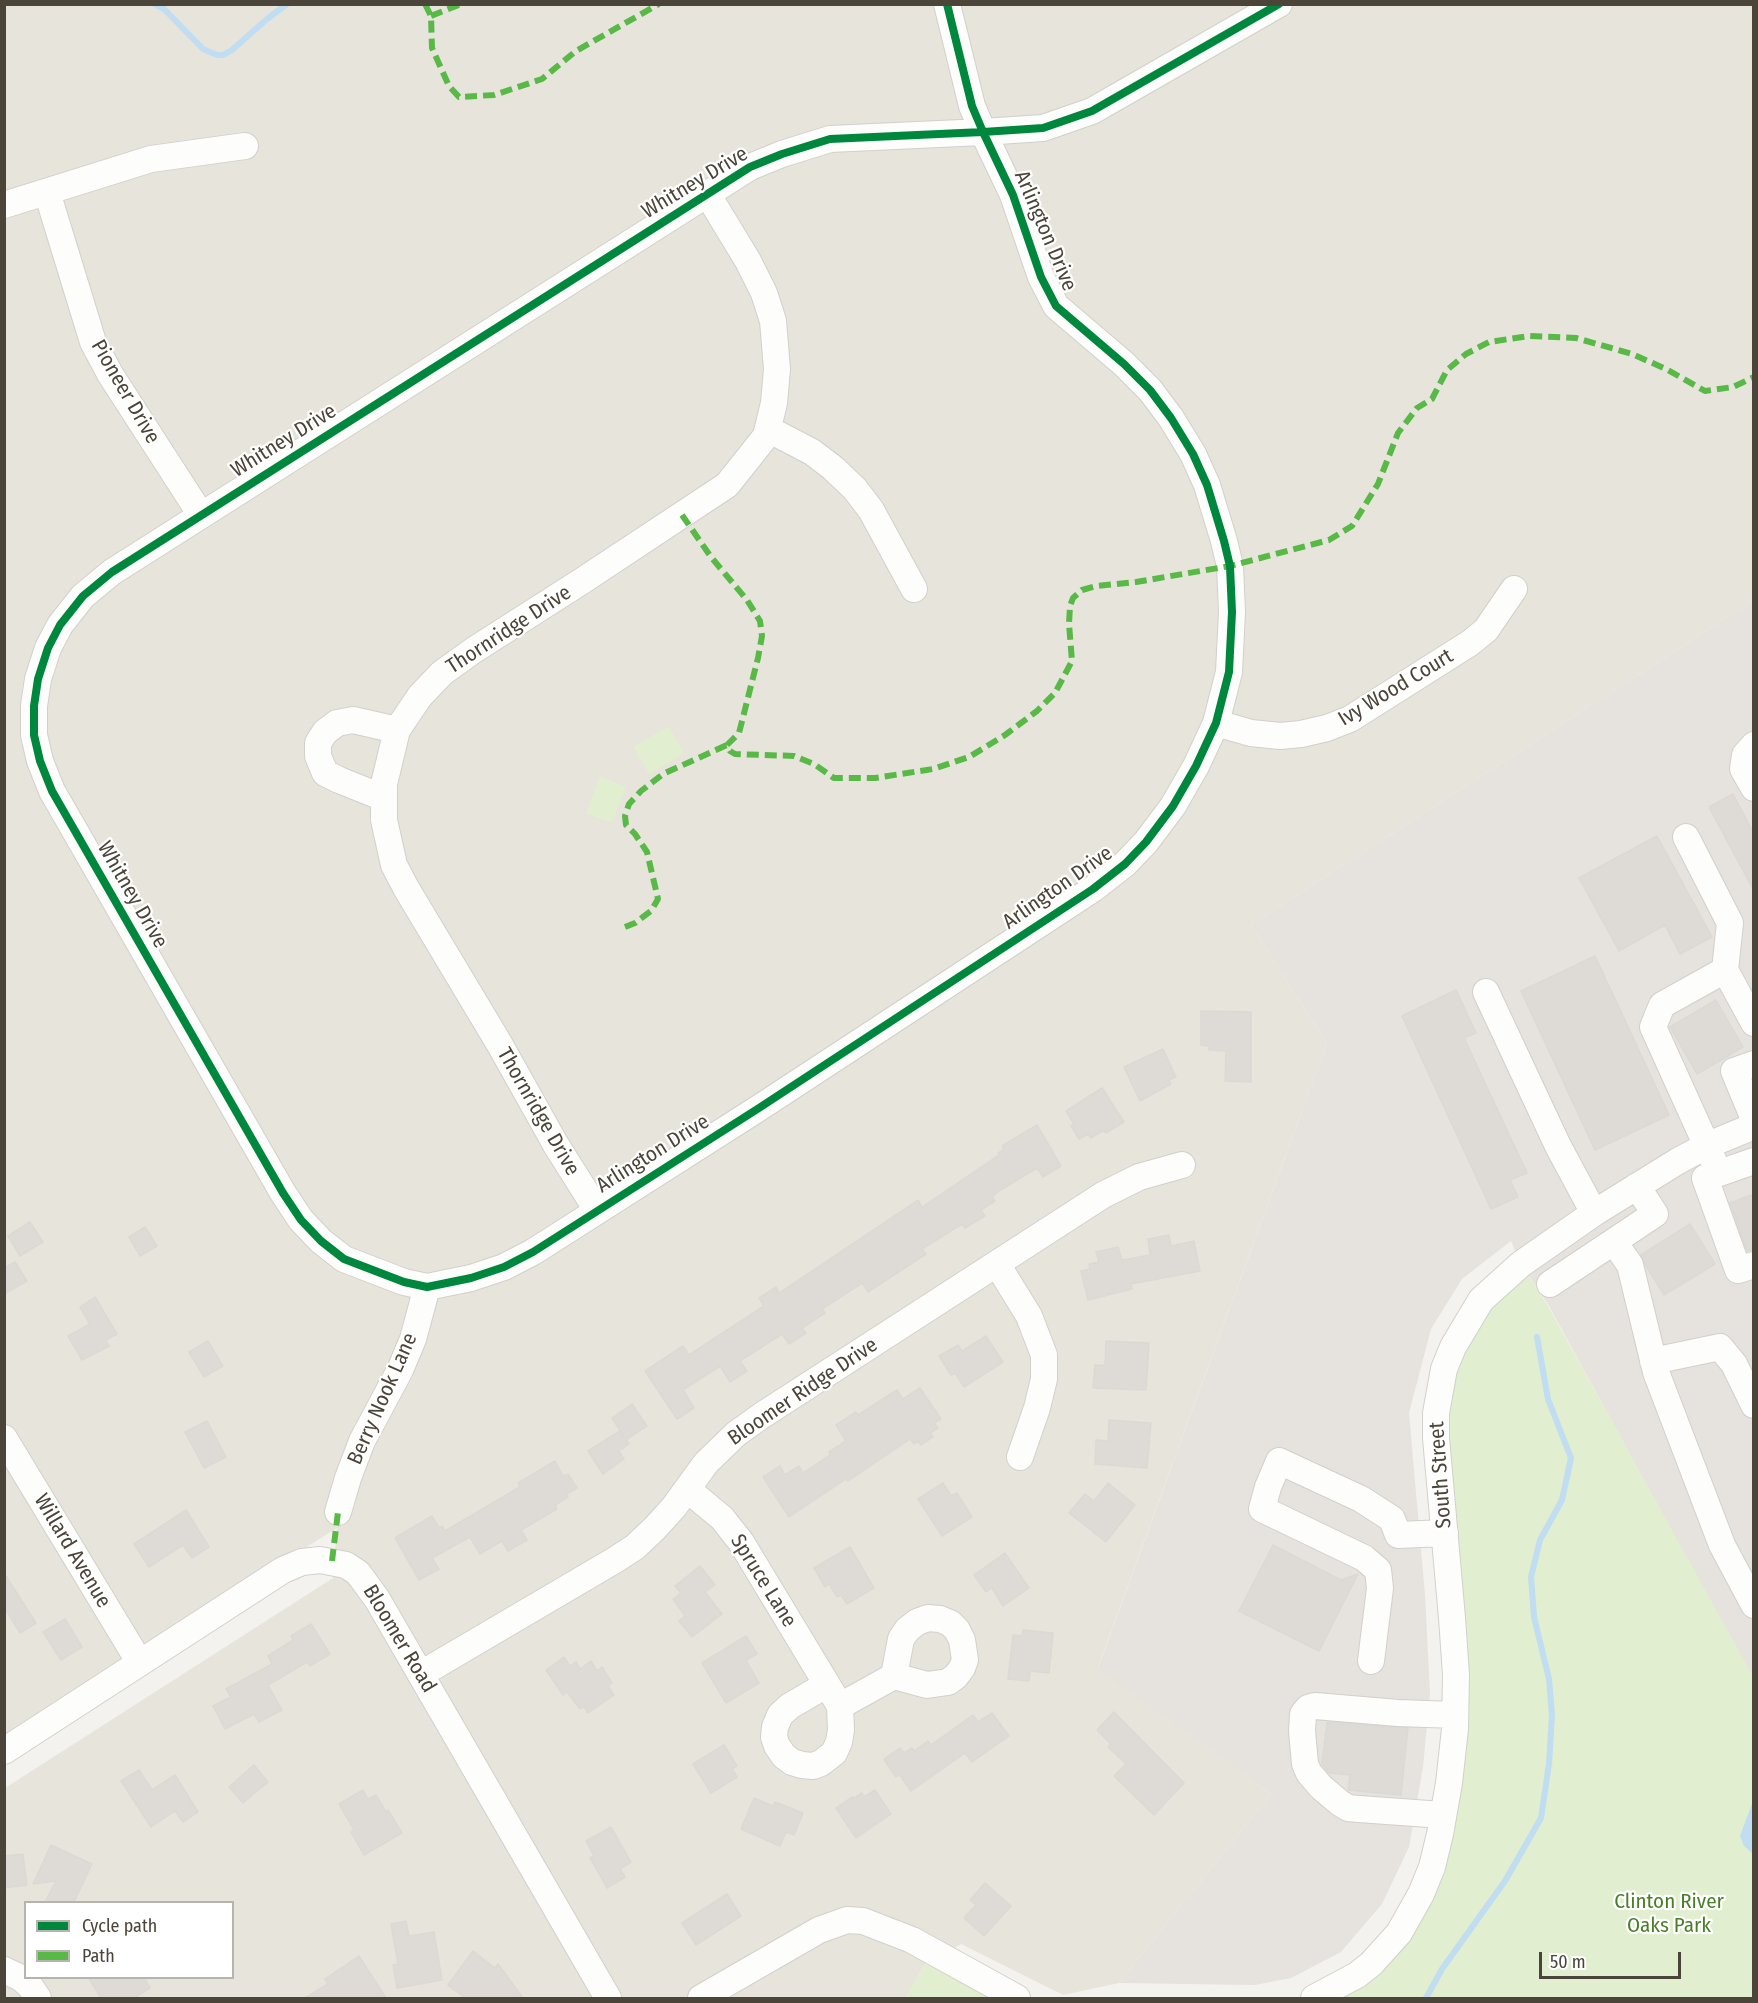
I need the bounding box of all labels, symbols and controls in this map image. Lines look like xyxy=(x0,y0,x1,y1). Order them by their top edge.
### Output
street label: Whitney Drive xyxy=(637,142,753,224)
street label: Arlington Drive xyxy=(1008,167,1082,295)
street label: Pioneer Drive xyxy=(85,336,165,448)
street label: Whitney Drive xyxy=(227,399,341,483)
street label: Thornridge Drive xyxy=(442,580,576,680)
street label: Ivy Wood Court xyxy=(1334,644,1458,732)
street label: Whitney Drive xyxy=(91,837,173,953)
street label: Arlington Drive xyxy=(998,841,1118,935)
street label: Thornridge Drive xyxy=(491,1044,585,1180)
street label: Arlington Drive xyxy=(592,1109,714,1199)
street label: Berry Nook Lane xyxy=(343,1329,423,1469)
street label: Bloomer Ridge Drive xyxy=(723,1333,883,1451)
street label: South Street xyxy=(1425,1421,1457,1529)
street label: Willard Avenue xyxy=(28,1490,116,1612)
street label: Spruce Lane xyxy=(725,1530,801,1632)
street label: Bloomer Road xyxy=(357,1581,441,1697)
park label: Clinton River Oaks Park xyxy=(1614,1889,1724,1939)
legend xyxy=(24,1901,234,1979)
text: Cycle path xyxy=(82,1915,157,1937)
scale bar xyxy=(1542,1940,1684,1978)
text: Path xyxy=(82,1945,115,1967)
text: 50 m xyxy=(1550,1951,1586,1973)

